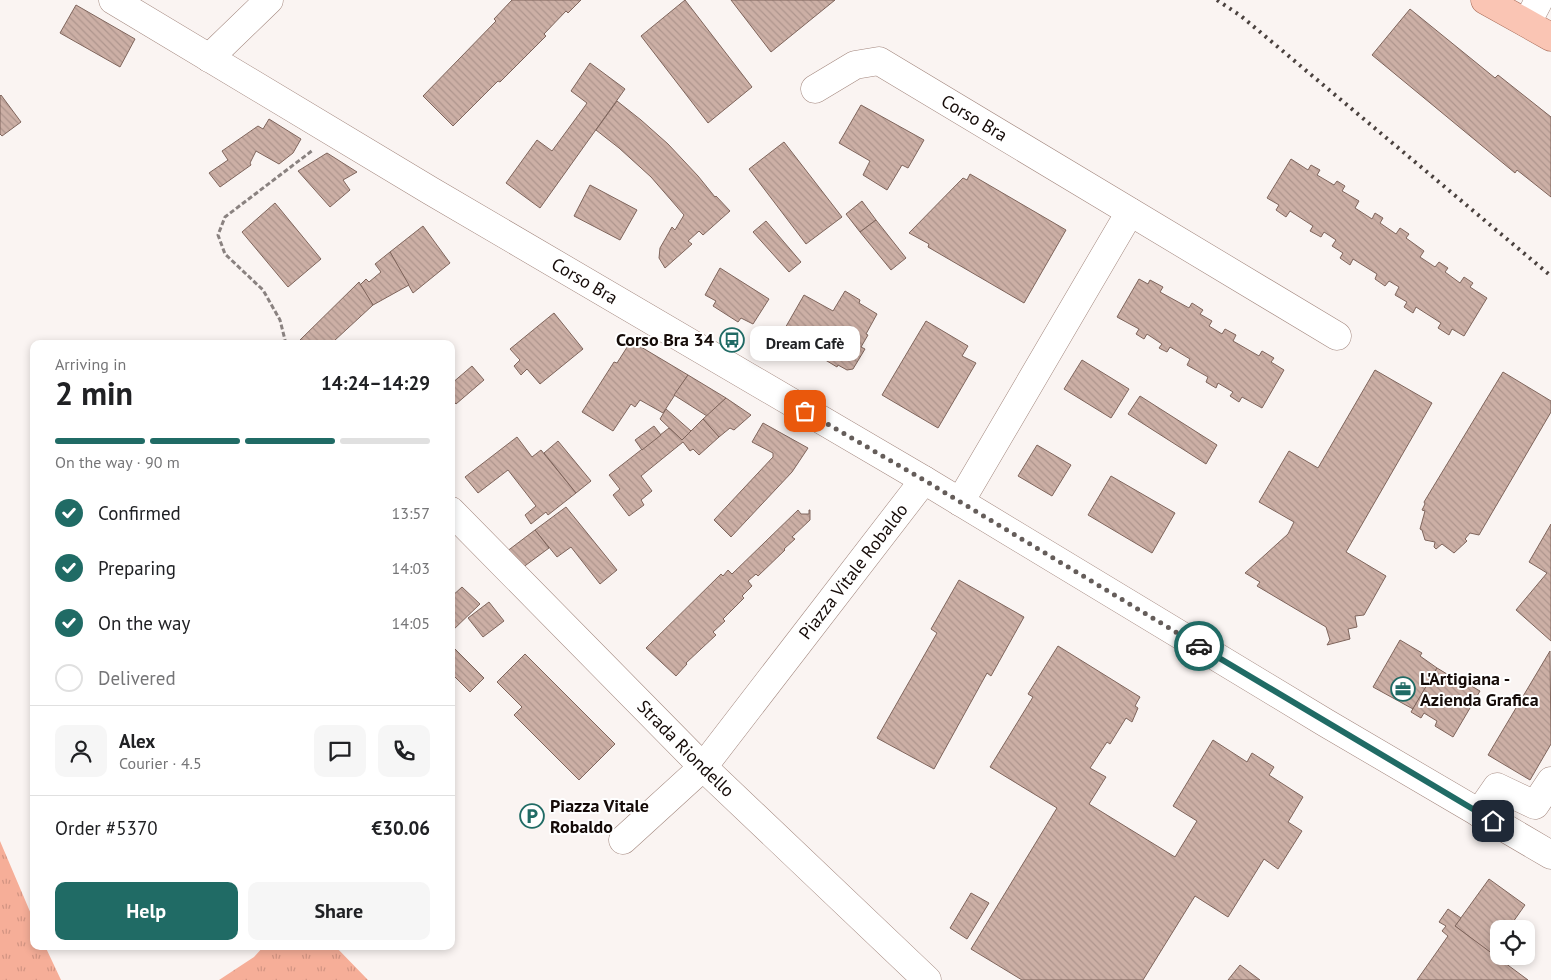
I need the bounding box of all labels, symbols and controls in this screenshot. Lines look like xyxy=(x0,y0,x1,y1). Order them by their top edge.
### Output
street label: Corso Bra xyxy=(937,89,1012,146)
street label: Corso Bra xyxy=(548,252,622,309)
callout: Dream Cafè xyxy=(750,326,860,361)
bus stop icon: Corso Bra 34 xyxy=(719,327,745,353)
place label: Corso Bra 34 xyxy=(616,328,714,351)
text: Dream Cafè xyxy=(766,333,844,353)
text: Arriving in xyxy=(55,354,126,374)
text: 14:24–14:29 xyxy=(321,371,430,395)
text: 2 min xyxy=(55,372,133,414)
pin xyxy=(784,390,826,432)
icon: bag xyxy=(791,397,819,425)
text: On the way · 90 m xyxy=(55,452,180,472)
icon: check xyxy=(55,499,83,527)
street label: Piazza Vitale Robaldo xyxy=(794,499,913,644)
text: Confirmed xyxy=(98,501,181,525)
text: 13:57 xyxy=(392,503,430,523)
icon: check xyxy=(55,554,83,582)
text: Preparing xyxy=(98,556,176,580)
text: 14:03 xyxy=(392,558,430,578)
icon: check xyxy=(55,609,83,637)
text: On the way xyxy=(98,611,190,635)
text: 14:05 xyxy=(392,613,430,633)
courier xyxy=(1174,621,1224,671)
icon: car xyxy=(1185,632,1213,660)
text: Delivered xyxy=(98,666,176,690)
place label: L'Artigiana - Azienda Grafica xyxy=(1420,667,1539,711)
office icon: L'Artigiana - Azienda Grafica xyxy=(1390,676,1416,702)
street label: Strada Riondello xyxy=(632,695,739,802)
button: person xyxy=(55,725,107,777)
button: chat xyxy=(314,725,366,777)
button: phone xyxy=(378,725,430,777)
text: Alex xyxy=(119,729,155,753)
text: Courier · 4.5 xyxy=(119,753,202,773)
place label: Piazza Vitale Robaldo xyxy=(550,794,649,838)
pin xyxy=(1472,800,1514,842)
parking icon: Piazza Vitale Robaldo xyxy=(519,803,545,829)
icon: home xyxy=(1479,807,1507,835)
text: Order #5370 xyxy=(55,816,158,840)
text: €30.06 xyxy=(371,816,430,840)
button: Help xyxy=(55,882,238,940)
button: Share xyxy=(248,882,430,940)
map controls xyxy=(1490,920,1535,965)
button: locate xyxy=(1490,920,1535,965)

